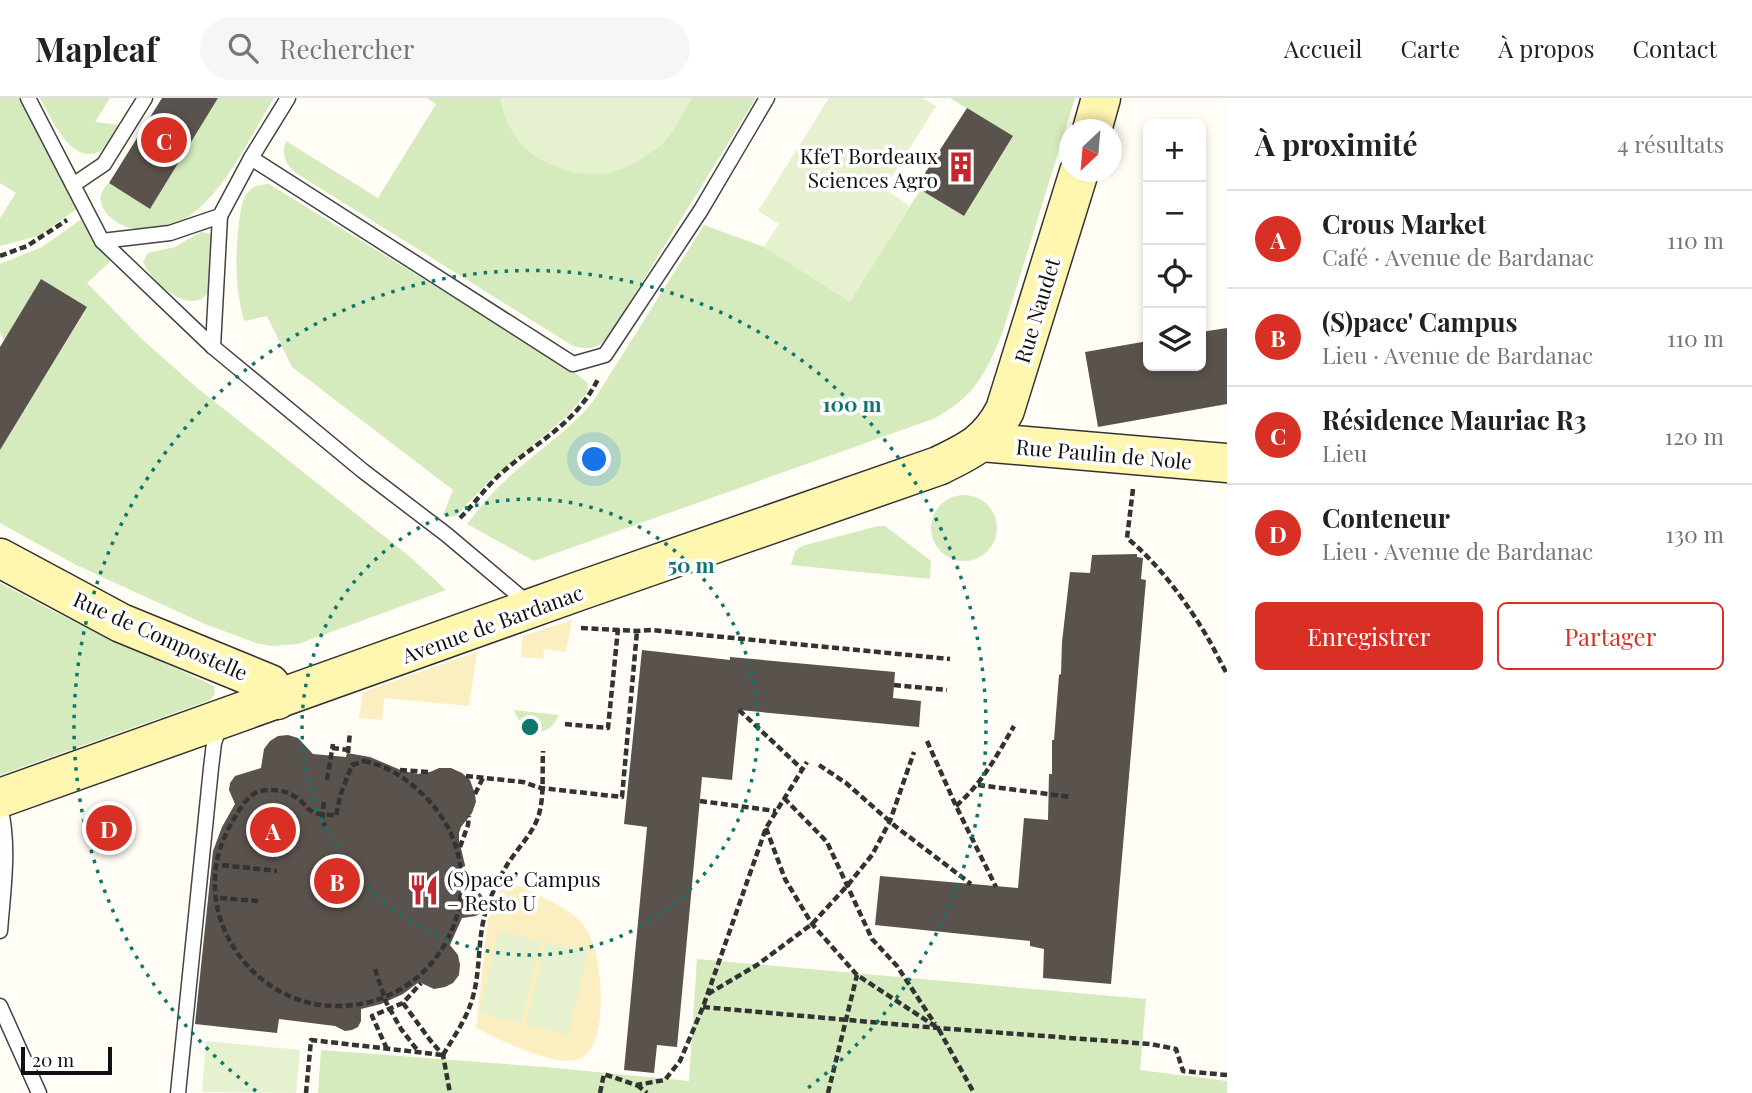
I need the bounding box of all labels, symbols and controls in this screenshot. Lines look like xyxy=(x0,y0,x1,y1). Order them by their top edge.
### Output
search box xyxy=(200,17,690,80)
text: Mapleaf xyxy=(35,26,158,70)
icon: search xyxy=(224,29,262,67)
text: Rechercher xyxy=(280,31,414,66)
text: Accueil xyxy=(1284,32,1362,64)
text: Carte xyxy=(1400,32,1460,64)
text: À propos xyxy=(1498,32,1594,64)
text: Contact xyxy=(1632,32,1717,64)
pin: C xyxy=(141,114,187,166)
north arrow xyxy=(1059,119,1122,182)
map controls xyxy=(1143,119,1206,371)
button: + xyxy=(1143,119,1206,182)
text: À proximité xyxy=(1255,124,1418,164)
text: 4 résultats xyxy=(1617,128,1724,159)
place label: KfeT Bordeaux Sciences Agro xyxy=(800,141,938,193)
building icon: KfeT Bordeaux Sciences Agro xyxy=(944,150,978,184)
button: − xyxy=(1143,182,1206,245)
text: Crous Market xyxy=(1322,206,1486,241)
text: A xyxy=(1270,224,1286,255)
text: 110 m xyxy=(1667,224,1724,255)
text: Café · Avenue de Bardanac xyxy=(1322,241,1594,272)
button: locate xyxy=(1143,245,1206,308)
street label: Rue Naudet xyxy=(1007,253,1065,366)
text: (S)pace' Campus xyxy=(1322,304,1518,339)
button: layers xyxy=(1143,308,1206,371)
text: B xyxy=(1270,322,1286,353)
text: 110 m xyxy=(1667,322,1724,353)
text: Lieu · Avenue de Bardanac xyxy=(1322,339,1593,370)
text: 100 m xyxy=(822,389,882,417)
text: Résidence Mauriac R3 xyxy=(1322,402,1586,437)
text: C xyxy=(1270,420,1286,451)
text: 120 m xyxy=(1665,420,1724,451)
street label: Rue Paulin de Nole xyxy=(1015,431,1193,475)
text: Lieu xyxy=(1322,437,1367,468)
your location xyxy=(577,442,611,476)
text: Conteneur xyxy=(1322,500,1450,535)
text: D xyxy=(1269,518,1287,549)
text: 130 m xyxy=(1666,518,1724,549)
text: Lieu · Avenue de Bardanac xyxy=(1322,535,1593,566)
text: 50 m xyxy=(667,550,715,578)
street label: Avenue de Bardanac xyxy=(397,577,586,669)
street label: Rue de Compostelle xyxy=(69,584,253,686)
button: Enregistrer xyxy=(1255,602,1483,670)
button: Partager xyxy=(1497,602,1724,670)
centre of rings xyxy=(518,715,542,739)
pin: D xyxy=(86,802,132,854)
pin: A xyxy=(250,804,296,856)
pin: B xyxy=(314,855,360,907)
place label: (S)pace’ Campus – Resto U xyxy=(447,864,601,916)
restaurant icon: (S)pace’ Campus – Resto U xyxy=(407,873,441,907)
scale bar xyxy=(21,1044,112,1076)
text: 20 m xyxy=(32,1046,74,1072)

